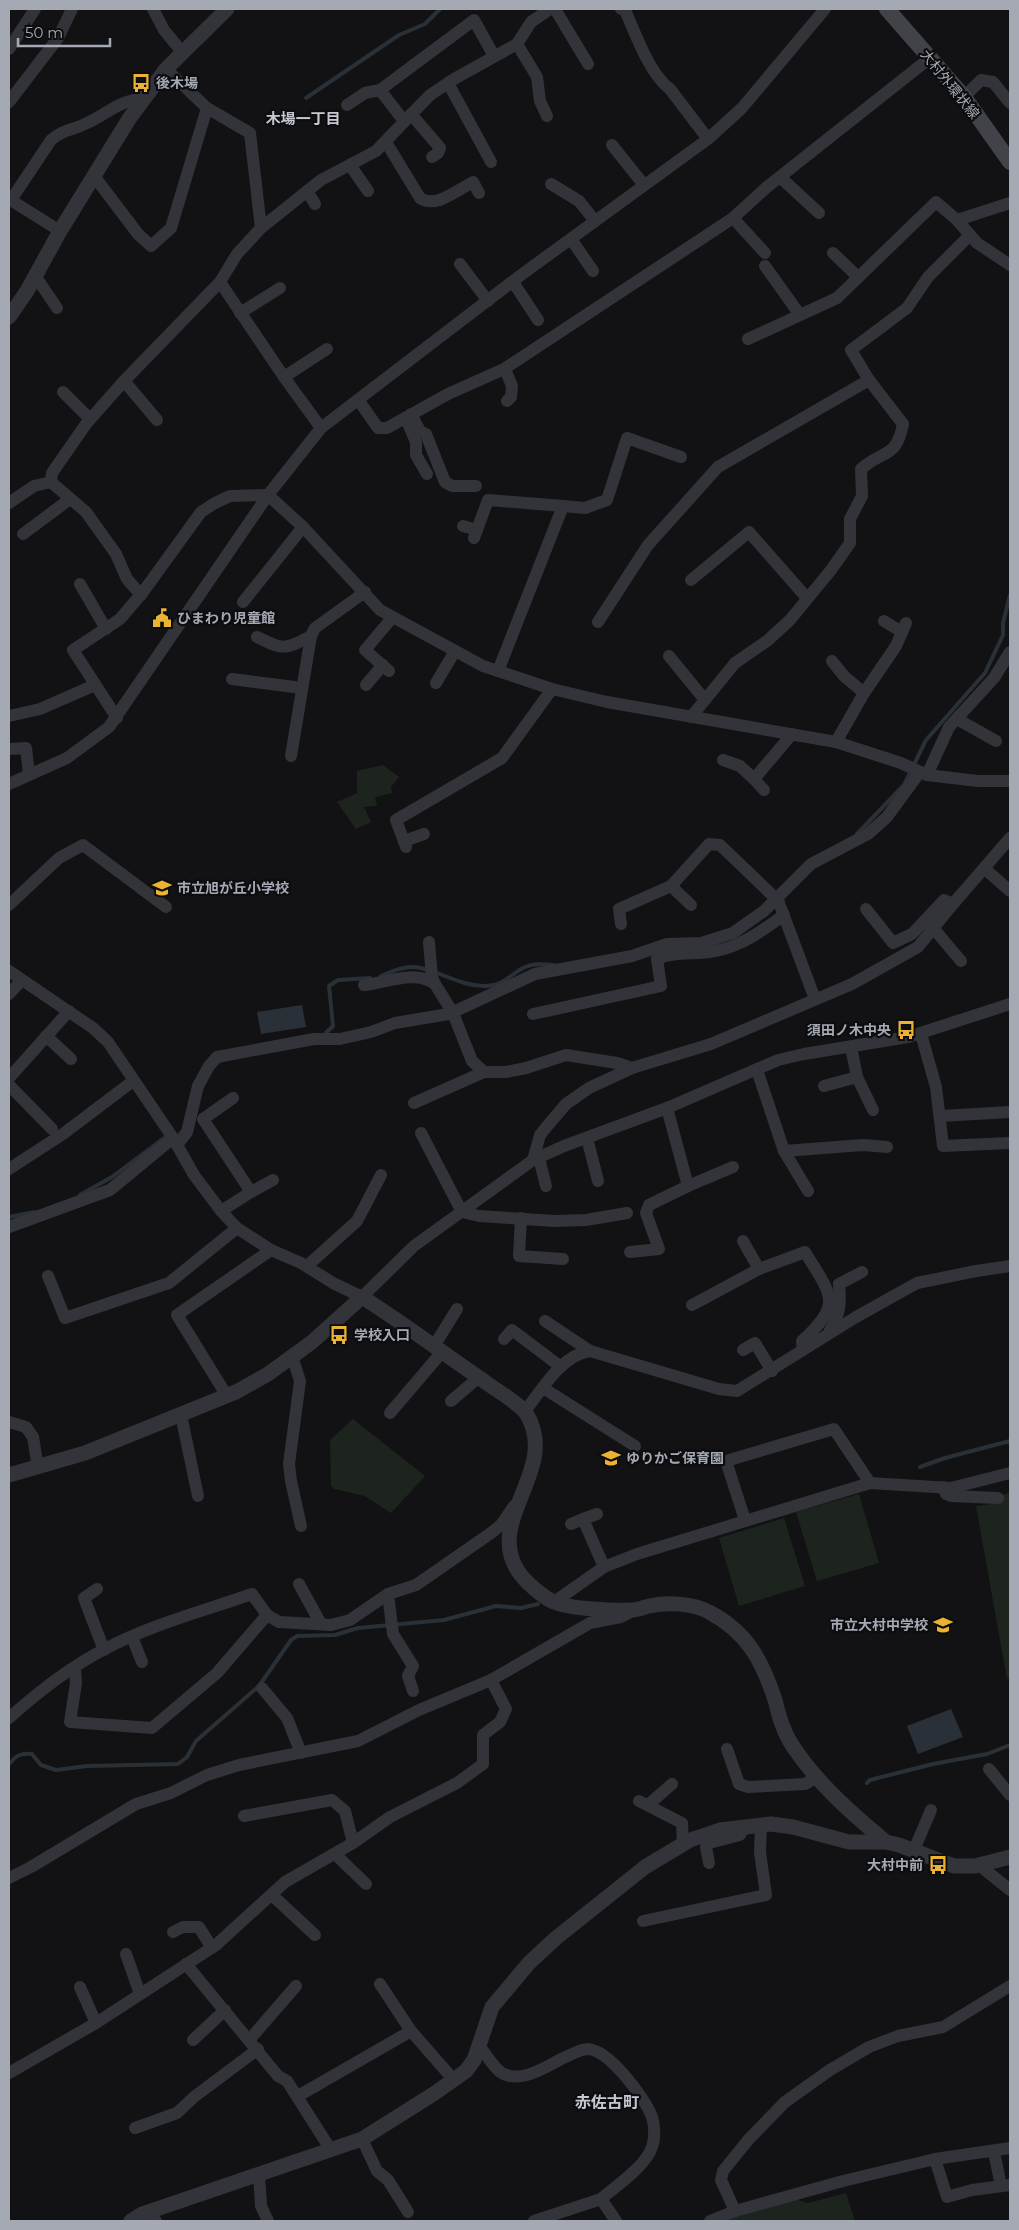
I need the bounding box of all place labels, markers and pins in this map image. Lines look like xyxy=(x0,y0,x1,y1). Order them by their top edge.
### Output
bus stop icon: 後木場 xyxy=(130,72,152,94)
place label: 後木場 xyxy=(156,74,198,92)
public building icon: ひまわり児童館 xyxy=(151,607,173,629)
place label: ひまわり児童館 xyxy=(177,609,275,627)
school or university icon: 市立旭が丘小学校 xyxy=(151,877,173,899)
place label: 市立旭が丘小学校 xyxy=(177,879,289,897)
bus stop icon: 須田ノ木中央 xyxy=(895,1019,917,1041)
place label: 須田ノ木中央 xyxy=(807,1021,891,1039)
bus stop icon: 学校入口 xyxy=(328,1324,350,1346)
place label: 学校入口 xyxy=(354,1326,410,1344)
school or university icon: ゆりかご保育園 xyxy=(600,1447,622,1469)
place label: ゆりかご保育園 xyxy=(626,1449,724,1467)
school or university icon: 市立大村中学校 xyxy=(932,1614,954,1636)
place label: 市立大村中学校 xyxy=(830,1616,928,1634)
bus stop icon: 大村中前 xyxy=(927,1854,949,1876)
place label: 大村中前 xyxy=(867,1856,923,1874)

